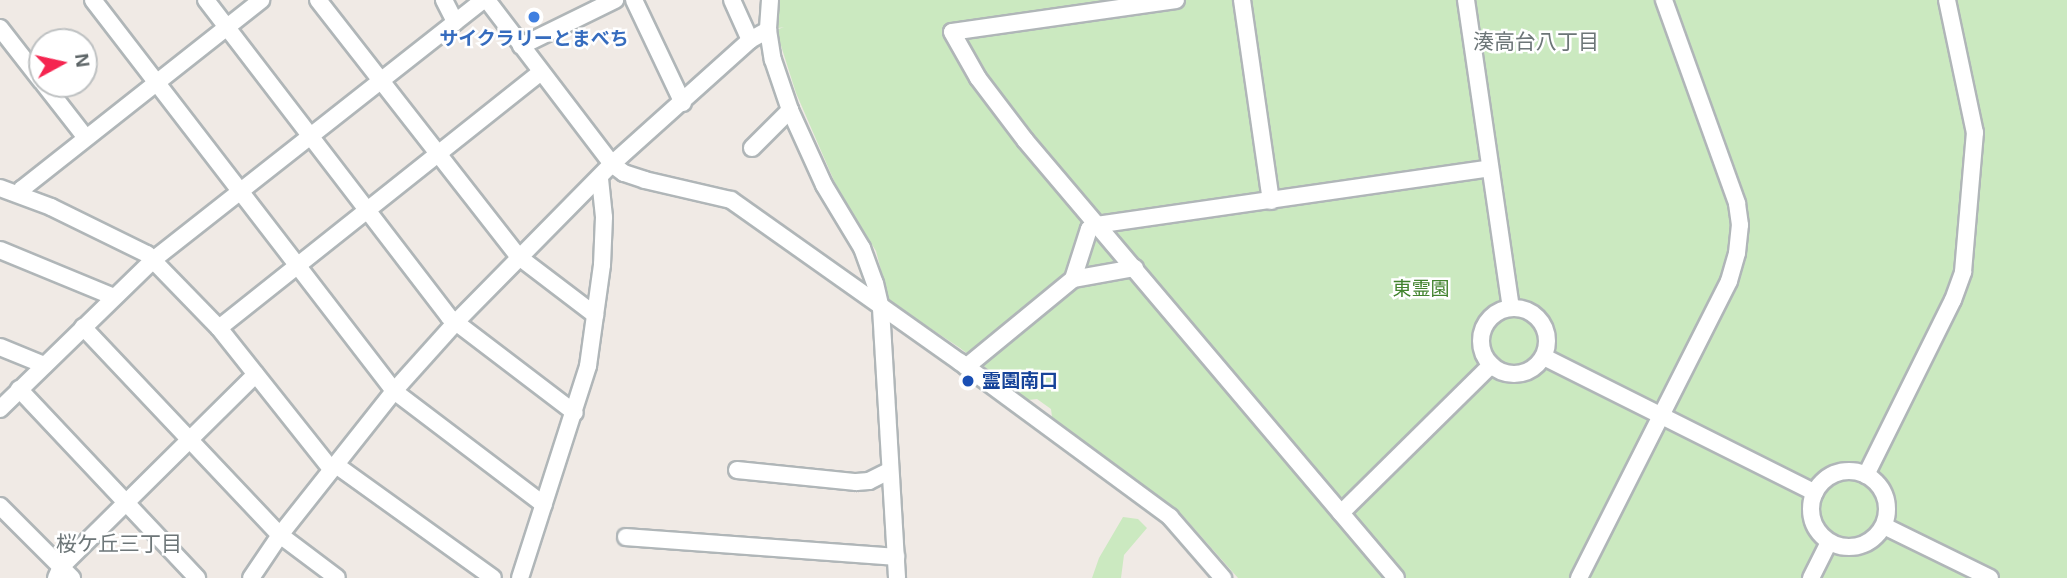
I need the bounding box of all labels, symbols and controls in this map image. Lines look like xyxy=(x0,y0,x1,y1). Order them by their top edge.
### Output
marker: サイクラリーとまべち xyxy=(526,9,542,25)
north arrow xyxy=(28,28,98,98)
place label: サイクラリーとまべち xyxy=(439,28,629,50)
district label: 湊高台八丁目 xyxy=(1473,29,1599,55)
text: N xyxy=(71,52,94,69)
park label: 東霊園 xyxy=(1393,278,1449,300)
place label: 霊園南口 xyxy=(982,370,1058,392)
marker: 霊園南口 xyxy=(960,373,976,389)
district label: 桜ケ丘三丁目 xyxy=(56,531,182,557)

